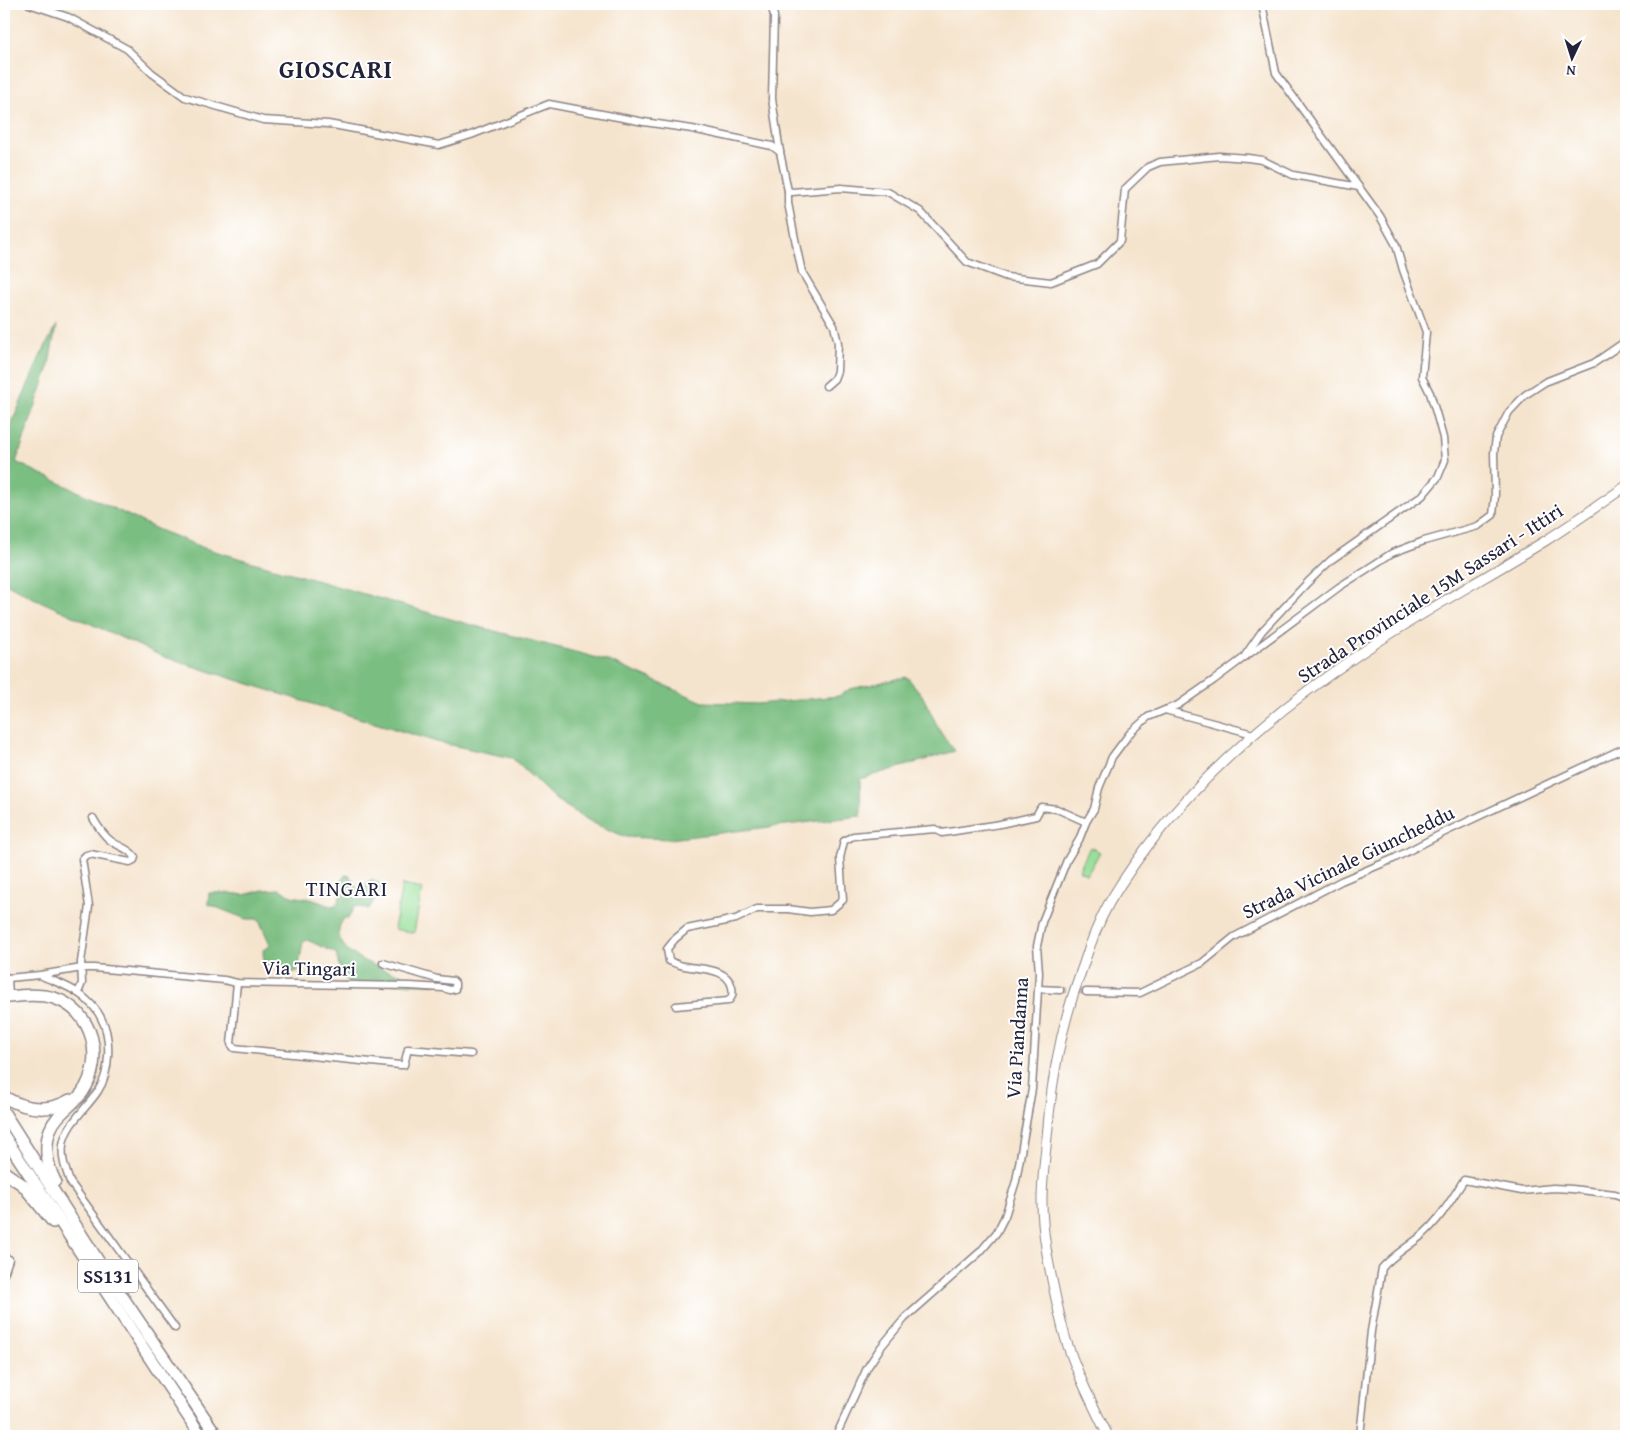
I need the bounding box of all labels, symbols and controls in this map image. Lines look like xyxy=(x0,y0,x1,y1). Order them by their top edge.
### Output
north arrow xyxy=(1548,32,1598,82)
district label: GIOSCARI xyxy=(279,51,393,87)
text: N xyxy=(1565,61,1576,81)
street label: Strada Provinciale 15M Sassari - Ittiri xyxy=(1291,495,1569,690)
street label: Strada Vicinale Giuncheddu xyxy=(1237,797,1459,926)
district label: TINGARI xyxy=(306,873,388,904)
street label: Via Tingari xyxy=(262,952,357,983)
street label: Via Piandanna xyxy=(998,976,1035,1100)
road number: SS131 xyxy=(78,1260,138,1292)

